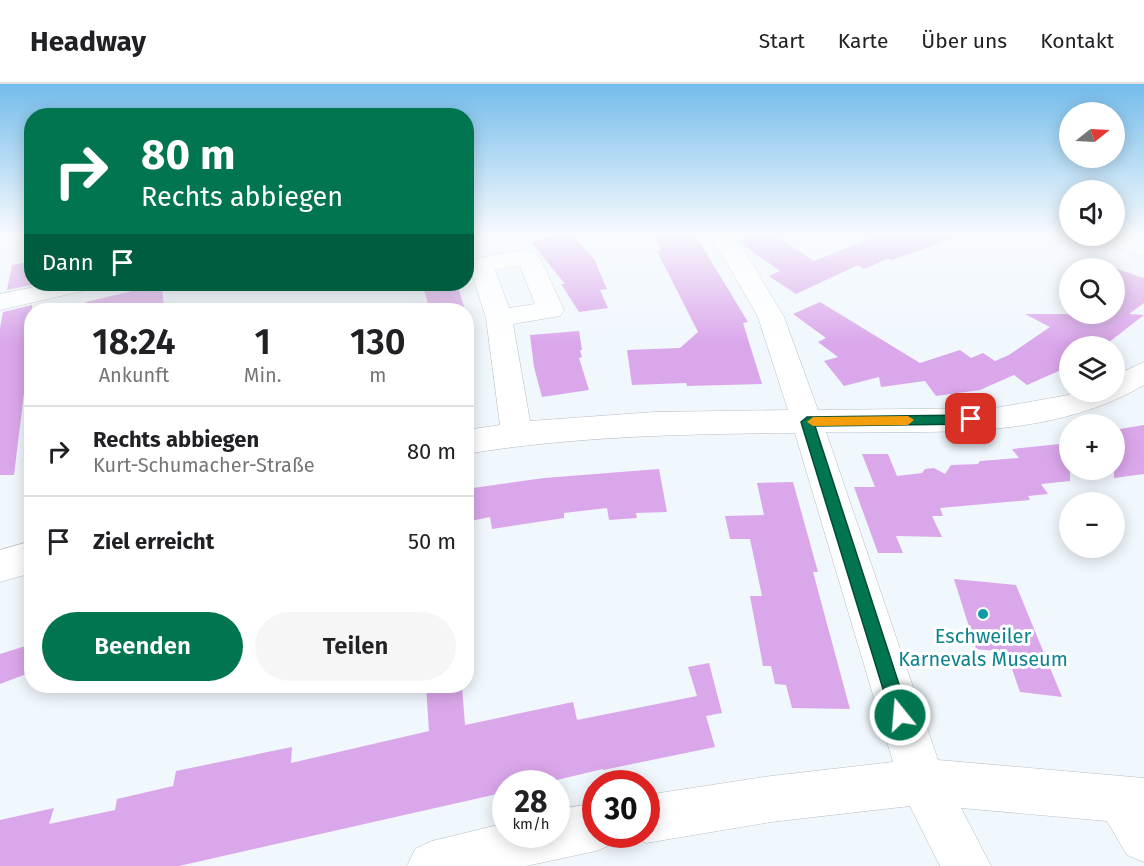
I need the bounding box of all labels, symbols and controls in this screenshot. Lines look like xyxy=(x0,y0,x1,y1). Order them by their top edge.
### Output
text: Headway xyxy=(30,25,146,58)
text: Start xyxy=(759,28,805,54)
text: Karte xyxy=(838,28,888,54)
text: Über uns xyxy=(921,28,1007,54)
text: Kontakt xyxy=(1040,28,1114,54)
north arrow xyxy=(1059,102,1125,168)
map controls xyxy=(1059,102,1125,558)
text: 80 m xyxy=(141,130,235,180)
icon: right xyxy=(42,132,120,210)
button: sound xyxy=(1059,180,1125,246)
text: Rechts abbiegen xyxy=(141,181,343,213)
icon: arrive xyxy=(106,246,139,279)
text: Dann xyxy=(42,249,94,276)
button: search xyxy=(1059,258,1125,324)
text: 18:24 xyxy=(92,320,176,364)
text: 1 xyxy=(254,320,271,364)
text: 130 xyxy=(350,320,406,364)
button: layers xyxy=(1059,336,1125,402)
text: Ankunft xyxy=(99,363,169,387)
text: Min. xyxy=(244,363,282,387)
text: m xyxy=(369,363,386,387)
pin xyxy=(945,393,996,444)
icon: arrive xyxy=(954,402,987,435)
button: + xyxy=(1059,414,1125,480)
text: Rechts abbiegen xyxy=(93,426,259,453)
icon: right xyxy=(42,435,75,468)
text: 80 m xyxy=(407,438,456,465)
text: Kurt-Schumacher-Straße xyxy=(93,453,315,477)
button: − xyxy=(1059,492,1125,558)
icon: arrive xyxy=(42,525,75,558)
text: Ziel erreicht xyxy=(93,528,214,555)
text: 50 m xyxy=(408,528,456,555)
marker: Eschweiler Karnevals Museum xyxy=(976,607,990,621)
button: Beenden xyxy=(42,612,243,681)
button: Teilen xyxy=(255,612,456,681)
place label: Eschweiler Karnevals Museum xyxy=(898,624,1068,671)
position arrow xyxy=(868,683,932,747)
speed limit sign: 30 xyxy=(582,770,660,848)
text: 28 xyxy=(515,784,547,820)
text: km/h xyxy=(512,815,550,833)

